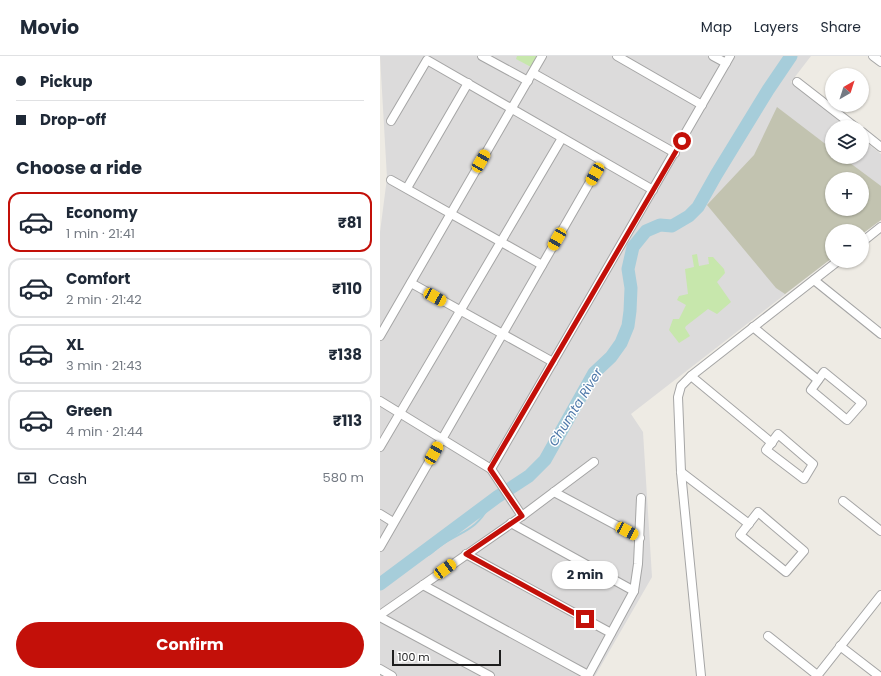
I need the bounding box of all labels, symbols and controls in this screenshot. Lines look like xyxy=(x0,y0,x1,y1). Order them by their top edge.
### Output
text: Movio xyxy=(20,14,79,41)
text: Map xyxy=(701,17,732,37)
text: Layers xyxy=(754,17,798,37)
text: Share xyxy=(820,17,861,37)
north arrow xyxy=(825,68,869,112)
map controls xyxy=(825,68,869,268)
text: Pickup xyxy=(40,71,92,92)
text: Drop-off xyxy=(40,109,106,130)
button: layers xyxy=(825,120,869,164)
route start xyxy=(673,132,691,150)
car xyxy=(470,148,492,174)
text: Choose a ride xyxy=(16,155,142,180)
car xyxy=(584,161,606,187)
button: + xyxy=(825,172,869,216)
text: Economy xyxy=(66,202,138,223)
icon: car xyxy=(18,204,54,240)
text: ₹81 xyxy=(338,212,362,233)
text: 1 min · 21:41 xyxy=(66,224,135,243)
button: − xyxy=(825,224,869,268)
car xyxy=(546,226,568,252)
text: Comfort xyxy=(66,268,130,289)
icon: car xyxy=(18,270,54,306)
text: ₹110 xyxy=(332,278,362,299)
car xyxy=(422,286,448,308)
text: 2 min · 21:42 xyxy=(66,290,142,309)
text: XL xyxy=(66,334,84,355)
icon: car xyxy=(18,336,54,372)
text: ₹138 xyxy=(329,344,362,365)
text: 3 min · 21:43 xyxy=(66,356,142,375)
water label: Chumta River xyxy=(544,364,608,450)
text: Green xyxy=(66,400,112,421)
icon: car xyxy=(18,402,54,438)
text: ₹113 xyxy=(333,410,362,431)
text: 4 min · 21:44 xyxy=(66,422,143,441)
car xyxy=(423,440,445,466)
icon: cash xyxy=(16,467,38,489)
text: Cash xyxy=(48,468,87,489)
text: 580 m xyxy=(323,468,364,487)
car xyxy=(614,520,640,542)
car xyxy=(432,557,458,581)
callout: 2 min xyxy=(552,561,618,589)
text: 2 min xyxy=(567,565,603,584)
route end xyxy=(576,610,594,628)
button: Confirm xyxy=(16,622,364,668)
scale bar xyxy=(392,648,501,667)
text: 100 m xyxy=(398,649,430,665)

